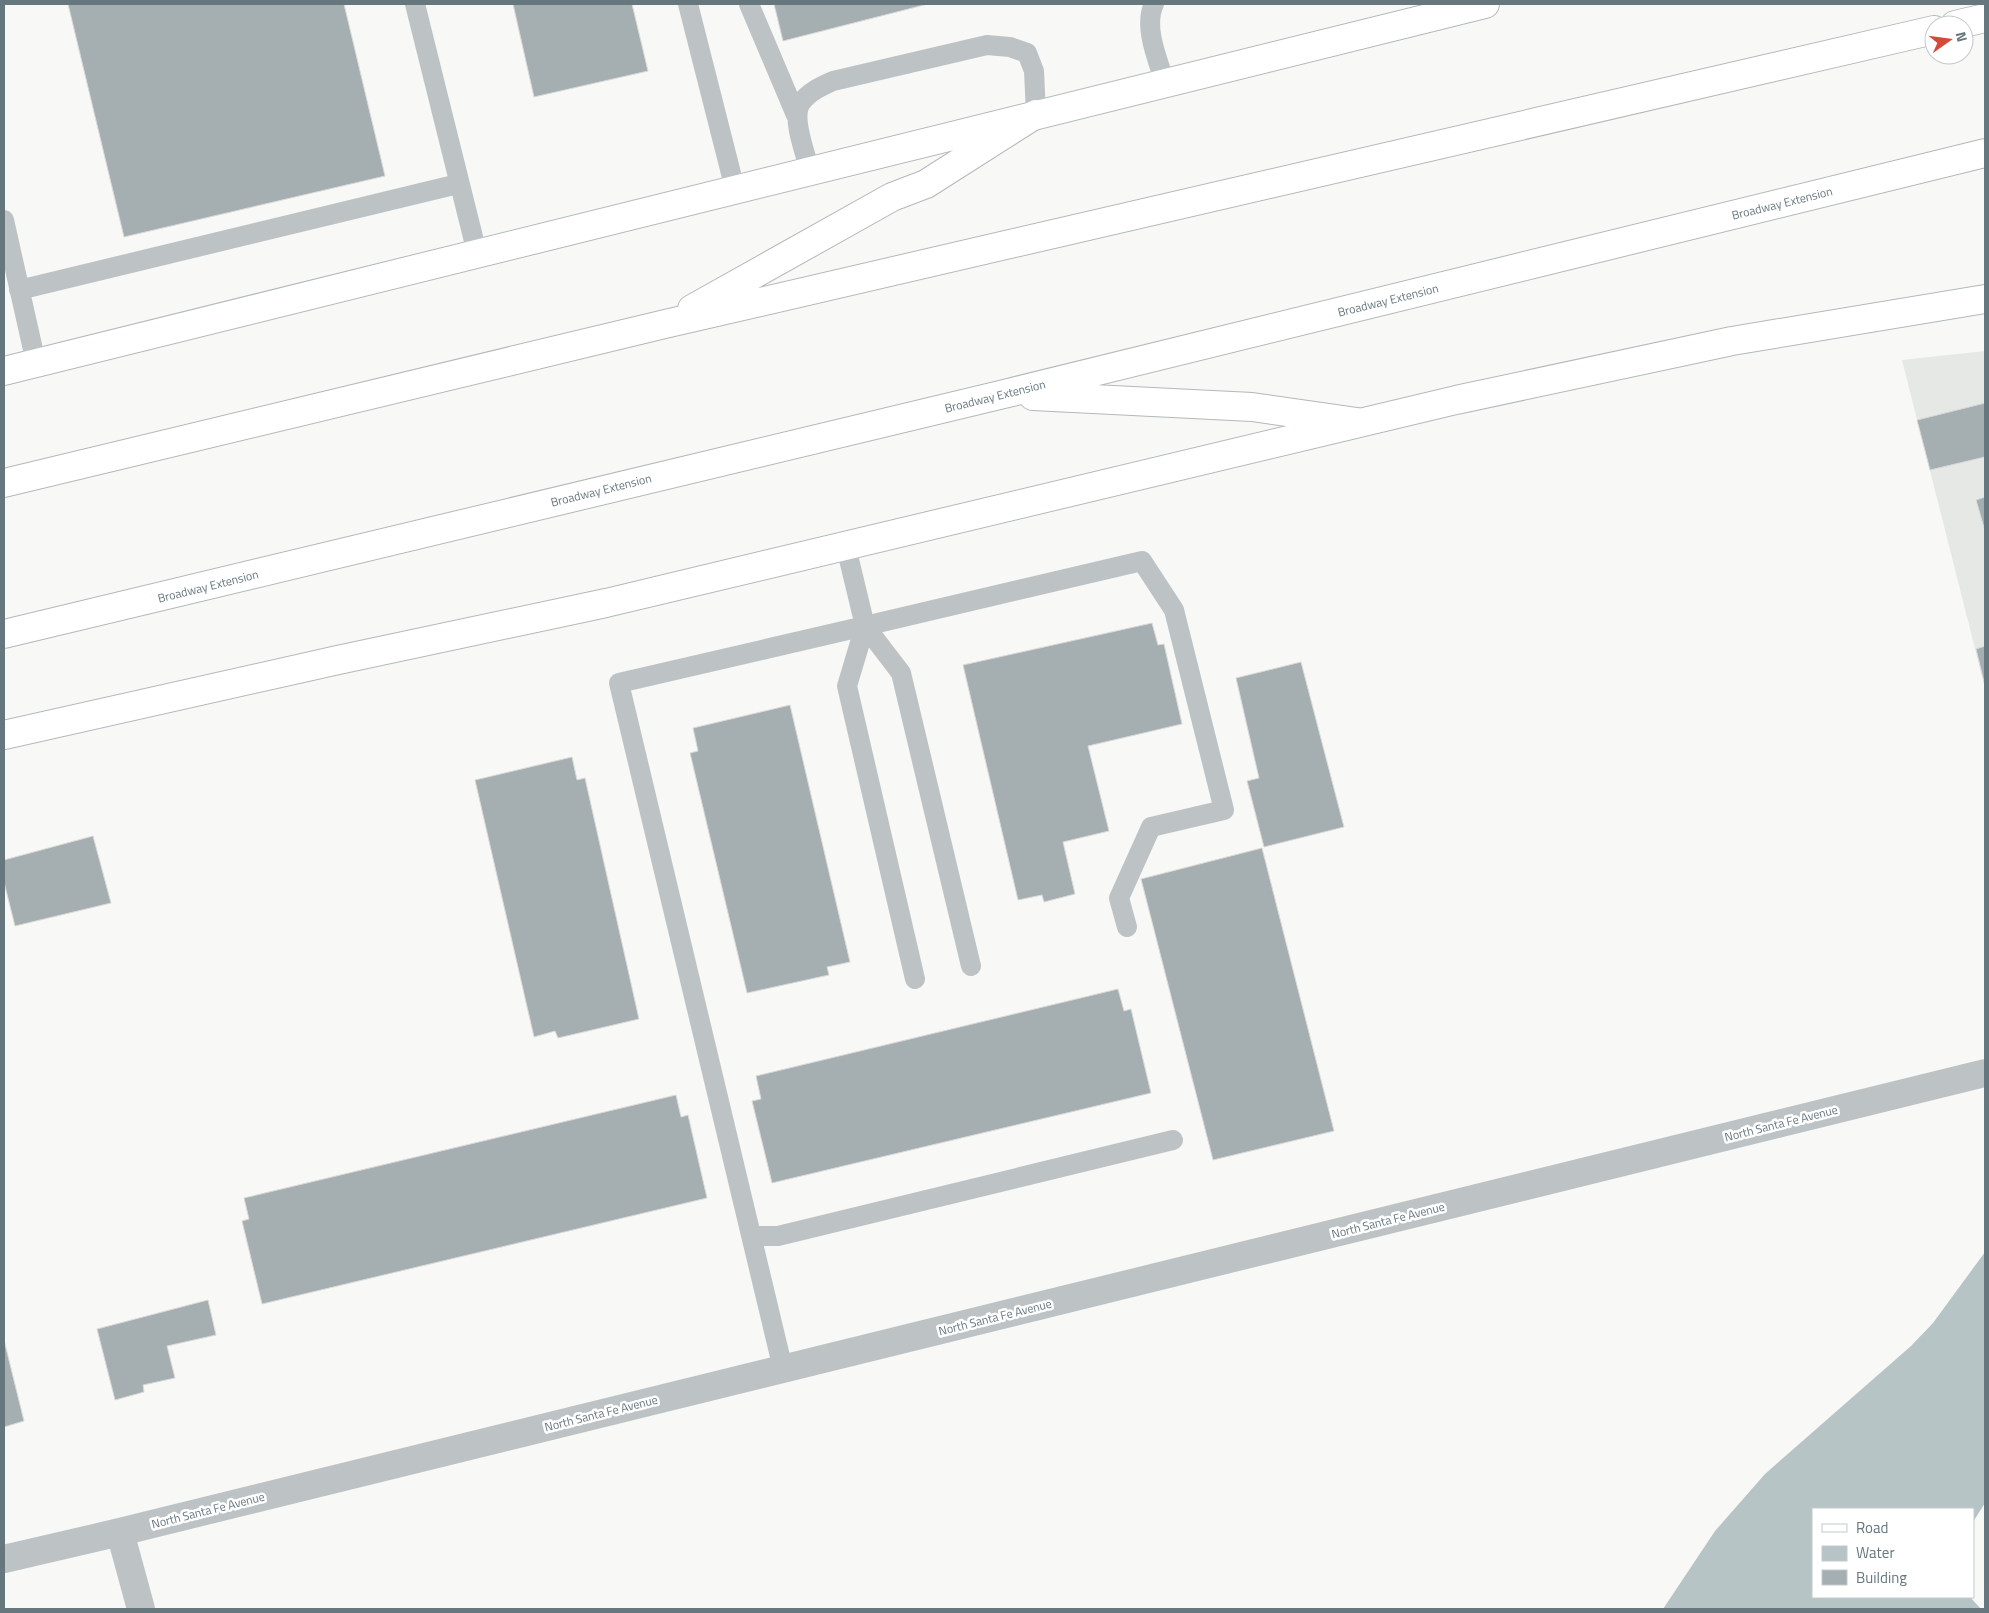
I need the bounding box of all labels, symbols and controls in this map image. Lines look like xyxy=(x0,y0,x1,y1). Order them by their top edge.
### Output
north arrow xyxy=(1924,15,1974,65)
text: N xyxy=(1951,29,1973,44)
street label: Broadway Extension xyxy=(1730,181,1834,225)
street label: Broadway Extension xyxy=(1336,278,1440,322)
street label: Broadway Extension xyxy=(943,374,1047,418)
street label: Broadway Extension xyxy=(549,468,653,512)
street label: Broadway Extension xyxy=(156,564,260,608)
street label: North Santa Fe Avenue xyxy=(1722,1100,1840,1146)
street label: North Santa Fe Avenue xyxy=(1329,1197,1447,1243)
street label: North Santa Fe Avenue xyxy=(936,1294,1054,1340)
street label: North Santa Fe Avenue xyxy=(542,1390,660,1436)
street label: North Santa Fe Avenue xyxy=(149,1487,267,1533)
legend xyxy=(1812,1508,1974,1598)
text: Road xyxy=(1856,1516,1888,1539)
text: Water xyxy=(1856,1541,1895,1564)
text: Building xyxy=(1856,1566,1907,1589)

